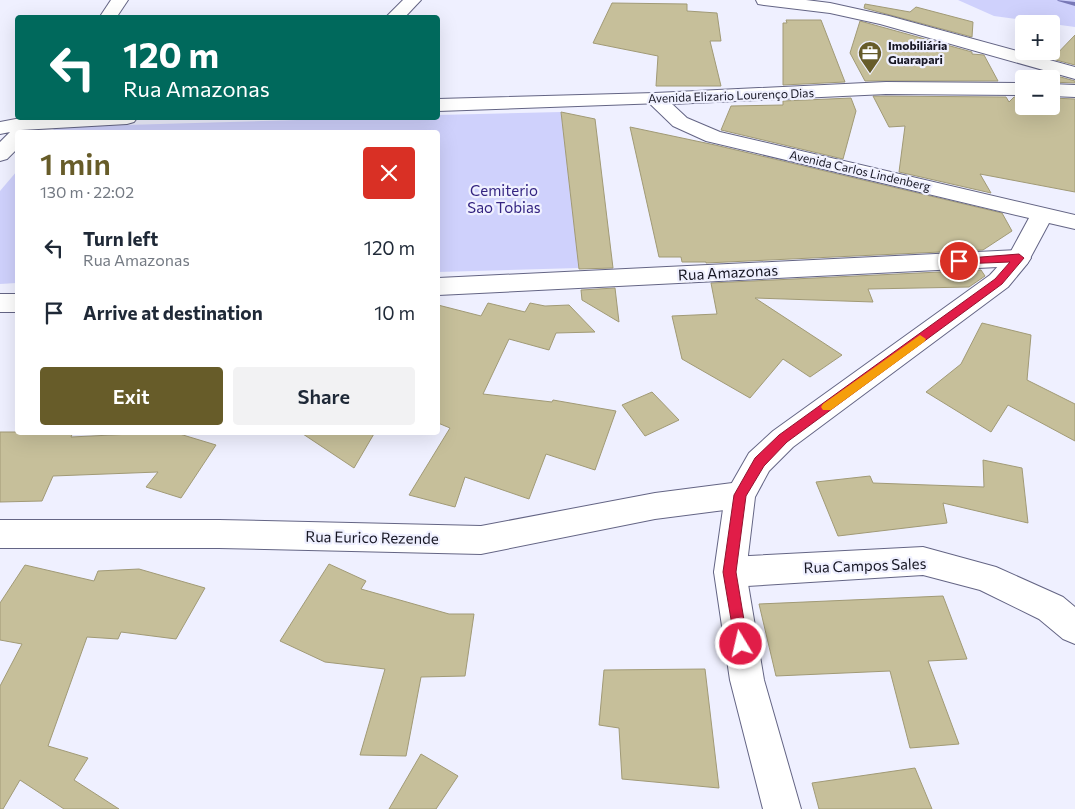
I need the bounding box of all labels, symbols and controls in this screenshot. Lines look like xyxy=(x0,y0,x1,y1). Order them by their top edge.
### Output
map controls xyxy=(1015,15,1060,115)
button: + xyxy=(1015,15,1060,60)
text: 120 m xyxy=(123,32,219,75)
icon: left xyxy=(40,35,105,100)
place label: Imobiliária Guarapari xyxy=(888,38,947,66)
office icon: Imobiliária Guarapari xyxy=(857,40,883,74)
button: − xyxy=(1015,70,1060,115)
text: Rua Amazonas xyxy=(123,75,270,102)
street label: Avenida Elizario Lourenço Dias xyxy=(648,85,814,105)
text: 1 min xyxy=(40,144,111,181)
button: close xyxy=(363,147,415,199)
street label: Avenida Carlos Lindenberg xyxy=(788,147,933,193)
park label: Cemiterio Sao Tobias xyxy=(467,181,541,216)
text: 130 m · 22:02 xyxy=(40,182,134,201)
text: Turn left xyxy=(83,227,158,250)
icon: left xyxy=(40,234,68,262)
text: 120 m xyxy=(364,236,415,259)
pin xyxy=(938,240,980,282)
icon: arrive xyxy=(945,247,973,275)
text: Rua Amazonas xyxy=(83,250,190,269)
street label: Rua Amazonas xyxy=(678,260,779,284)
icon: arrive xyxy=(40,299,68,327)
text: Arrive at destination xyxy=(83,301,263,324)
text: 10 m xyxy=(374,301,415,324)
button: Exit xyxy=(40,367,223,425)
button: Share xyxy=(233,367,415,425)
street label: Rua Eurico Rezende xyxy=(305,527,439,547)
street label: Rua Campos Sales xyxy=(803,554,927,576)
position arrow xyxy=(714,617,766,669)

